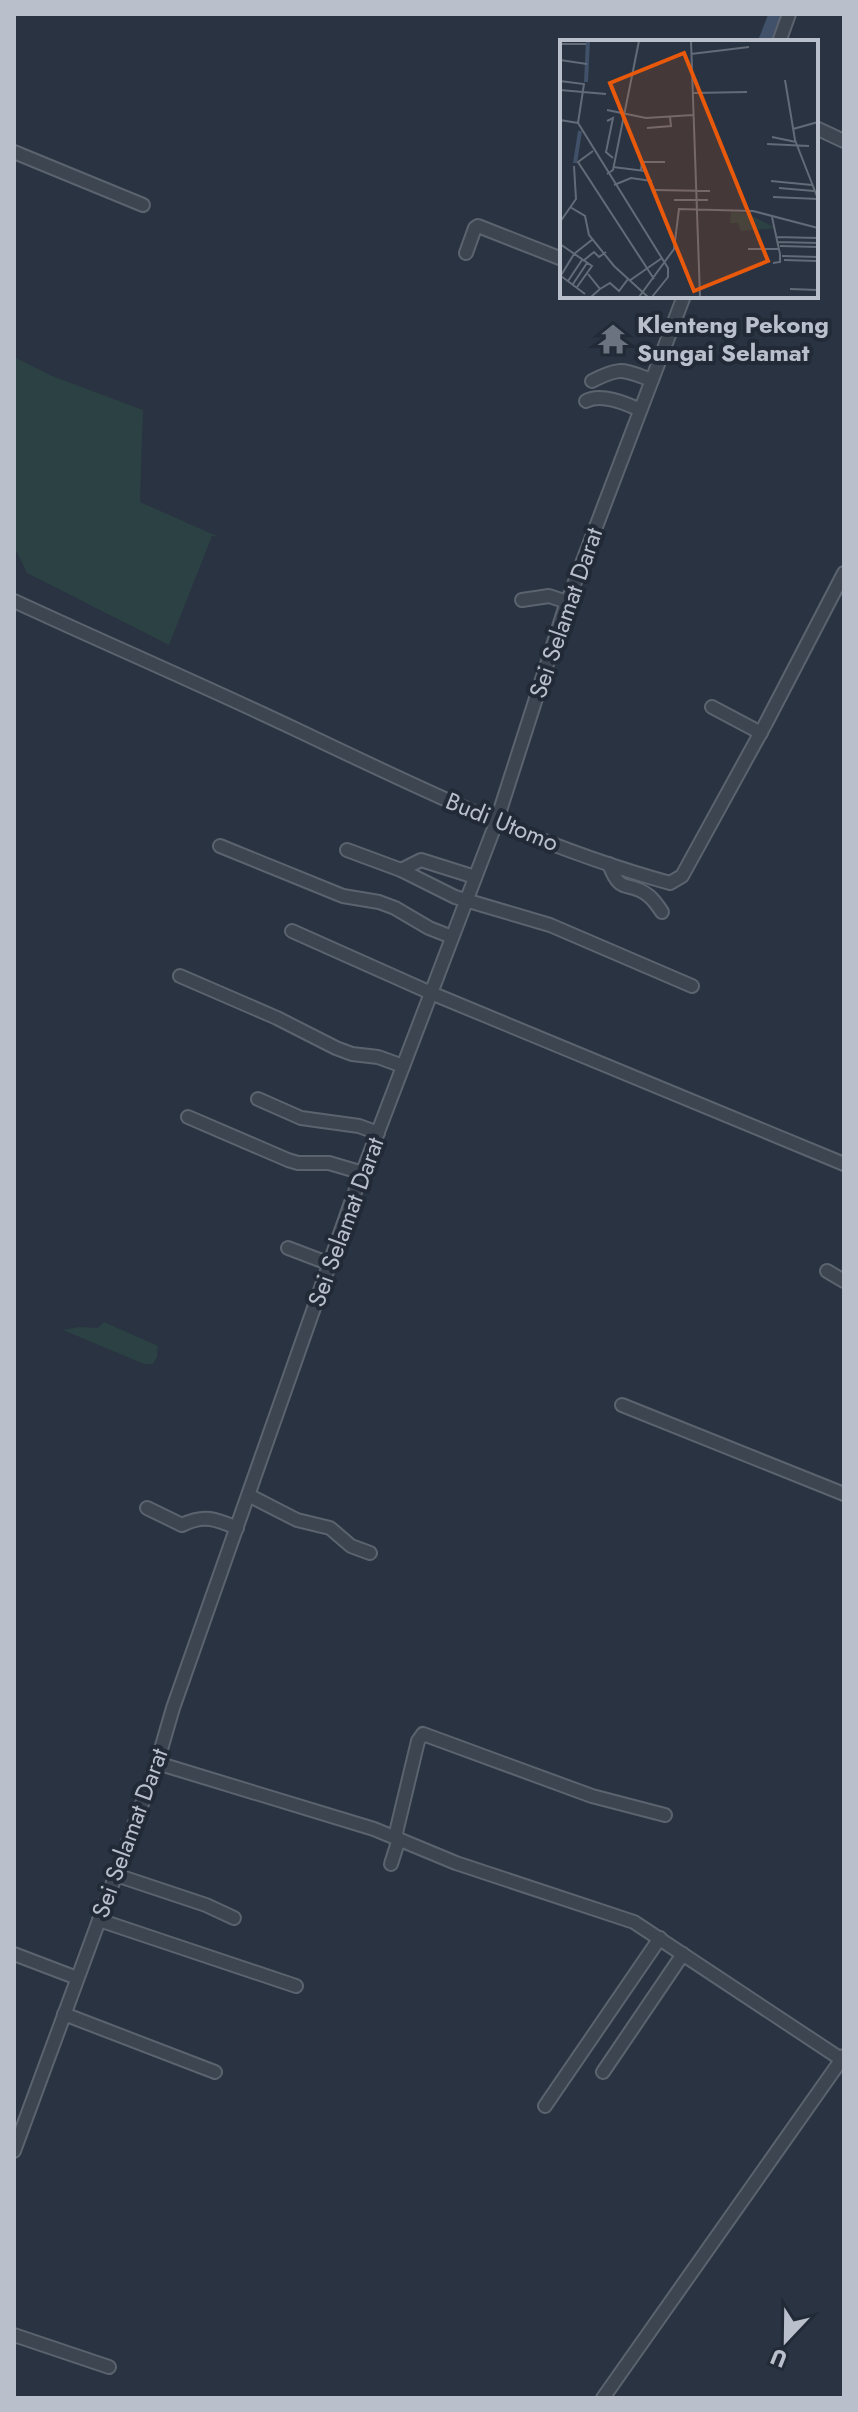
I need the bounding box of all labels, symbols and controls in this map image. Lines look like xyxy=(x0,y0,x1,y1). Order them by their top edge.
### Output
inset map xyxy=(560,40,818,298)
place label: Klenteng Pekong Sungai Selamat xyxy=(637,307,829,370)
temple icon: Klenteng Pekong Sungai Selamat xyxy=(596,322,630,356)
street label: Sei Selamat Darat xyxy=(520,523,611,703)
street label: Budi Utomo xyxy=(441,783,564,860)
street label: Sei Selamat Darat xyxy=(299,1132,393,1312)
street label: Sei Selamat Darat xyxy=(83,1743,177,1923)
north arrow xyxy=(746,2300,826,2380)
text: U xyxy=(765,2341,792,2376)

